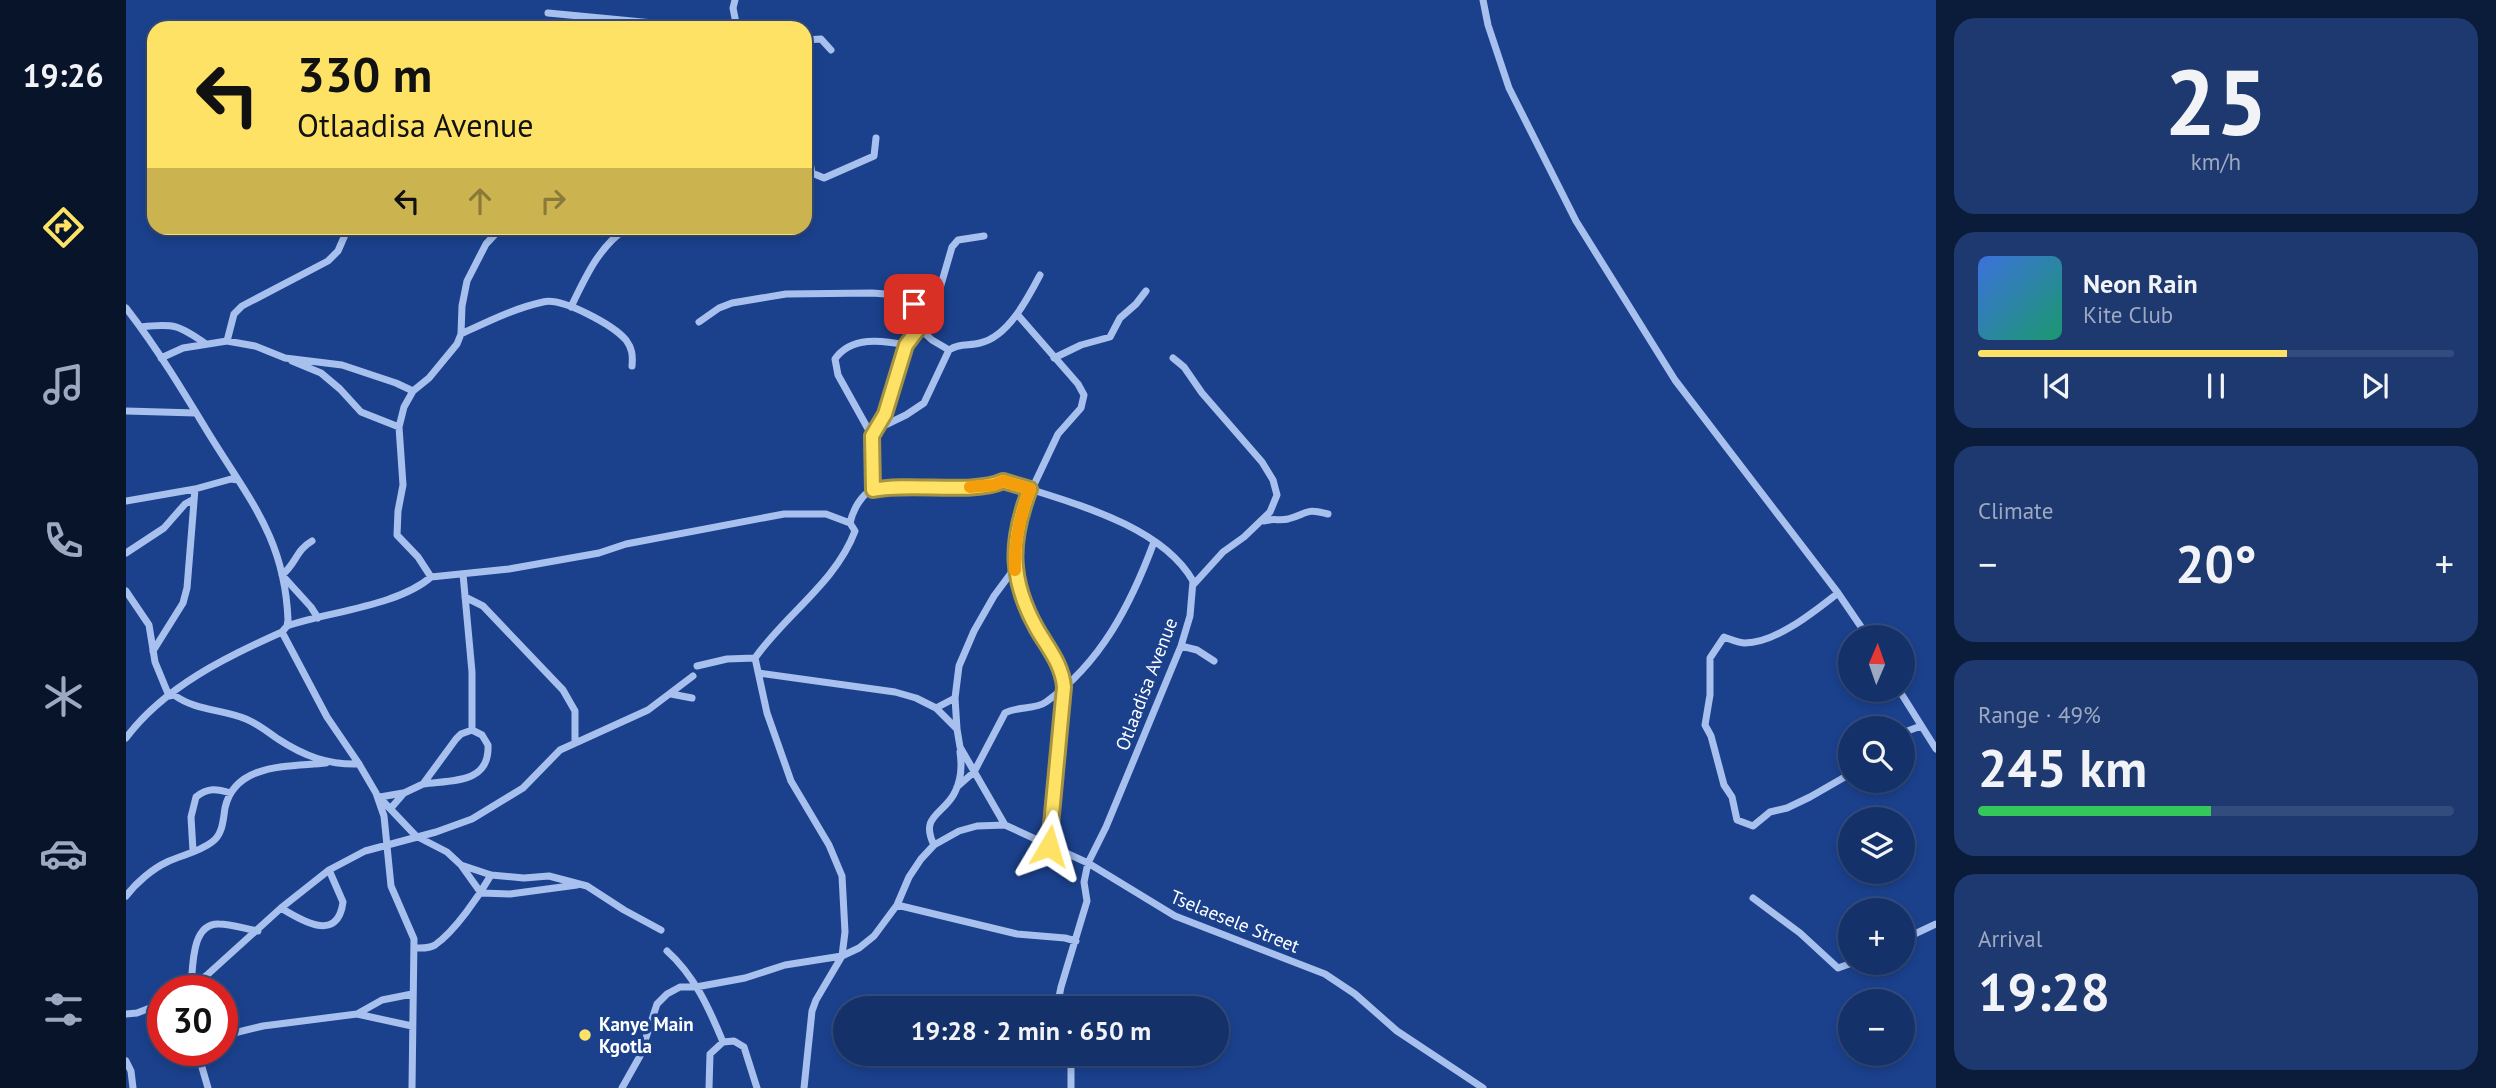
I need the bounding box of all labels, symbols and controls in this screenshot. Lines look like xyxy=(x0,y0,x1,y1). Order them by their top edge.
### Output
text: 330 m xyxy=(297,42,432,106)
text: 25 xyxy=(2164,42,2268,160)
icon: left xyxy=(182,49,273,140)
text: 19:26 xyxy=(22,54,104,96)
text: Otlaadisa Avenue xyxy=(297,104,533,146)
text: km/h xyxy=(2191,147,2241,176)
icon: left xyxy=(388,182,426,220)
icon: ahead xyxy=(461,182,499,220)
icon: right xyxy=(534,182,572,220)
icon: directions xyxy=(39,203,88,252)
text: Neon Rain xyxy=(2083,267,2198,300)
pin xyxy=(884,274,944,334)
icon: arrive xyxy=(895,285,933,323)
text: Kite Club xyxy=(2083,300,2173,329)
icon: music xyxy=(39,360,88,409)
icon: previous xyxy=(2038,367,2076,405)
icon: pause xyxy=(2197,367,2235,405)
icon: next xyxy=(2356,367,2394,405)
text: Climate xyxy=(1978,496,2053,525)
icon: phone xyxy=(39,516,88,565)
text: 20° xyxy=(2175,530,2257,597)
text: − xyxy=(1978,539,1997,588)
text: + xyxy=(2435,539,2454,588)
street label: Otlaadisa Avenue xyxy=(1110,614,1182,754)
north arrow xyxy=(1838,625,1914,702)
map controls xyxy=(1838,625,1915,1066)
icon: climate xyxy=(39,672,88,721)
text: Range · 49% xyxy=(1978,700,2101,729)
button: search xyxy=(1838,716,1915,793)
text: 245 km xyxy=(1978,734,2147,801)
button: layers xyxy=(1838,807,1915,884)
position arrow xyxy=(1012,809,1086,883)
icon: car xyxy=(39,829,88,878)
street label: Tselaesele Street xyxy=(1167,884,1304,958)
button: + xyxy=(1838,898,1915,975)
text: Arrival xyxy=(1978,924,2042,953)
text: 19:28 xyxy=(1978,958,2110,1025)
speed limit sign: 30 xyxy=(147,975,238,1066)
icon: filters xyxy=(39,985,88,1034)
button: − xyxy=(1838,989,1915,1066)
place label: Kanye Main Kgotla xyxy=(599,1012,694,1058)
text: 19:28 · 2 min · 650 m xyxy=(911,1014,1151,1047)
marker: Kanye Main Kgotla xyxy=(577,1027,593,1043)

